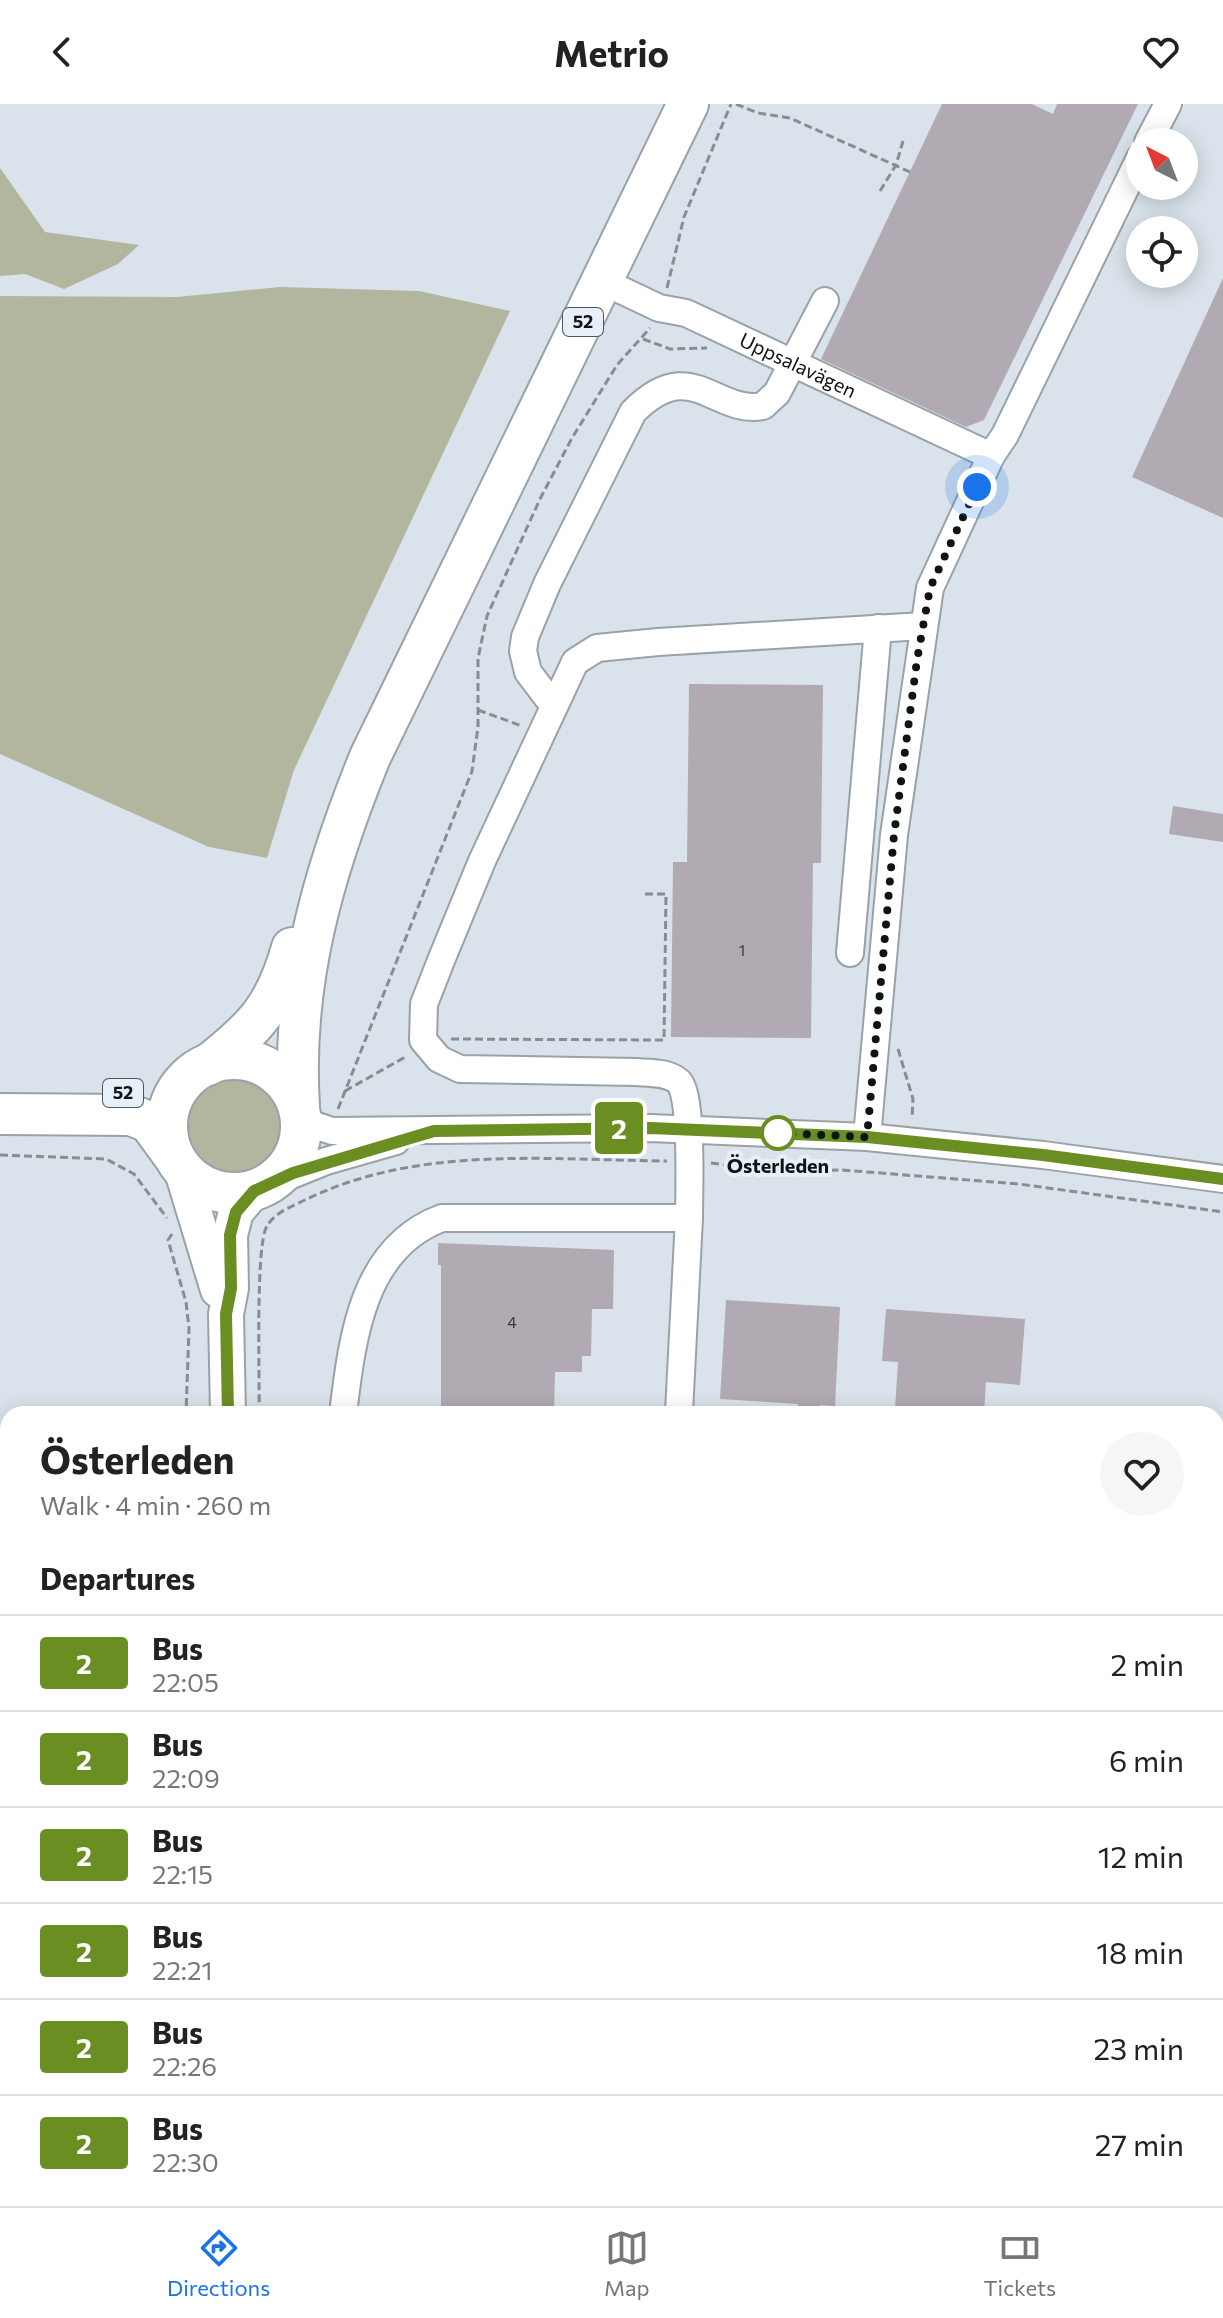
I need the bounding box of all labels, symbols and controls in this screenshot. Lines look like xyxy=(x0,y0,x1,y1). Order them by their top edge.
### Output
icon: back xyxy=(40,30,84,74)
text: Metrio xyxy=(554,30,669,74)
icon: heart xyxy=(1139,30,1183,74)
north arrow xyxy=(1126,128,1198,200)
map controls xyxy=(1126,128,1198,288)
button: locate xyxy=(1126,216,1198,288)
road number: 52 xyxy=(563,308,603,336)
street label: Uppsalavägen xyxy=(736,327,860,402)
your location xyxy=(957,467,997,507)
house number: 1 xyxy=(739,940,745,959)
road number: 52 xyxy=(103,1079,143,1107)
line badge: 2 xyxy=(593,1102,645,1154)
text: 2 xyxy=(611,1111,627,1145)
marker: Österleden xyxy=(761,1116,795,1150)
place label: Österleden xyxy=(727,1153,829,1177)
house number: 4 xyxy=(507,1312,517,1331)
button: heart xyxy=(1100,1432,1184,1516)
text: Österleden xyxy=(40,1435,235,1482)
text: Walk · 4 min · 260 m xyxy=(40,1489,271,1520)
text: Departures xyxy=(40,1559,195,1596)
text: Bus xyxy=(152,1629,203,1666)
text: 2 min xyxy=(1111,1645,1184,1682)
text: 2 xyxy=(76,1646,92,1680)
text: 22:05 xyxy=(152,1666,219,1697)
text: Bus xyxy=(152,1725,203,1762)
text: 6 min xyxy=(1109,1741,1184,1778)
text: 2 xyxy=(76,1742,92,1776)
text: 22:09 xyxy=(152,1762,220,1793)
text: Bus xyxy=(152,1821,203,1858)
text: 12 min xyxy=(1098,1837,1184,1874)
text: 2 xyxy=(76,1838,92,1872)
text: 22:15 xyxy=(152,1858,213,1889)
text: Bus xyxy=(152,1917,203,1954)
text: 18 min xyxy=(1096,1933,1184,1970)
text: 2 xyxy=(76,1934,92,1968)
text: 22:21 xyxy=(152,1954,213,1985)
text: Bus xyxy=(152,2013,203,2050)
text: 23 min xyxy=(1093,2029,1184,2066)
text: 2 xyxy=(76,2030,92,2064)
text: 22:26 xyxy=(152,2050,217,2081)
text: Bus xyxy=(152,2109,203,2146)
text: 27 min xyxy=(1095,2125,1184,2162)
text: 2 xyxy=(76,2126,92,2160)
text: 22:30 xyxy=(152,2146,219,2177)
tab: Directions xyxy=(167,2226,270,2301)
tab: Map xyxy=(604,2226,649,2301)
tab: Tickets xyxy=(983,2226,1056,2301)

